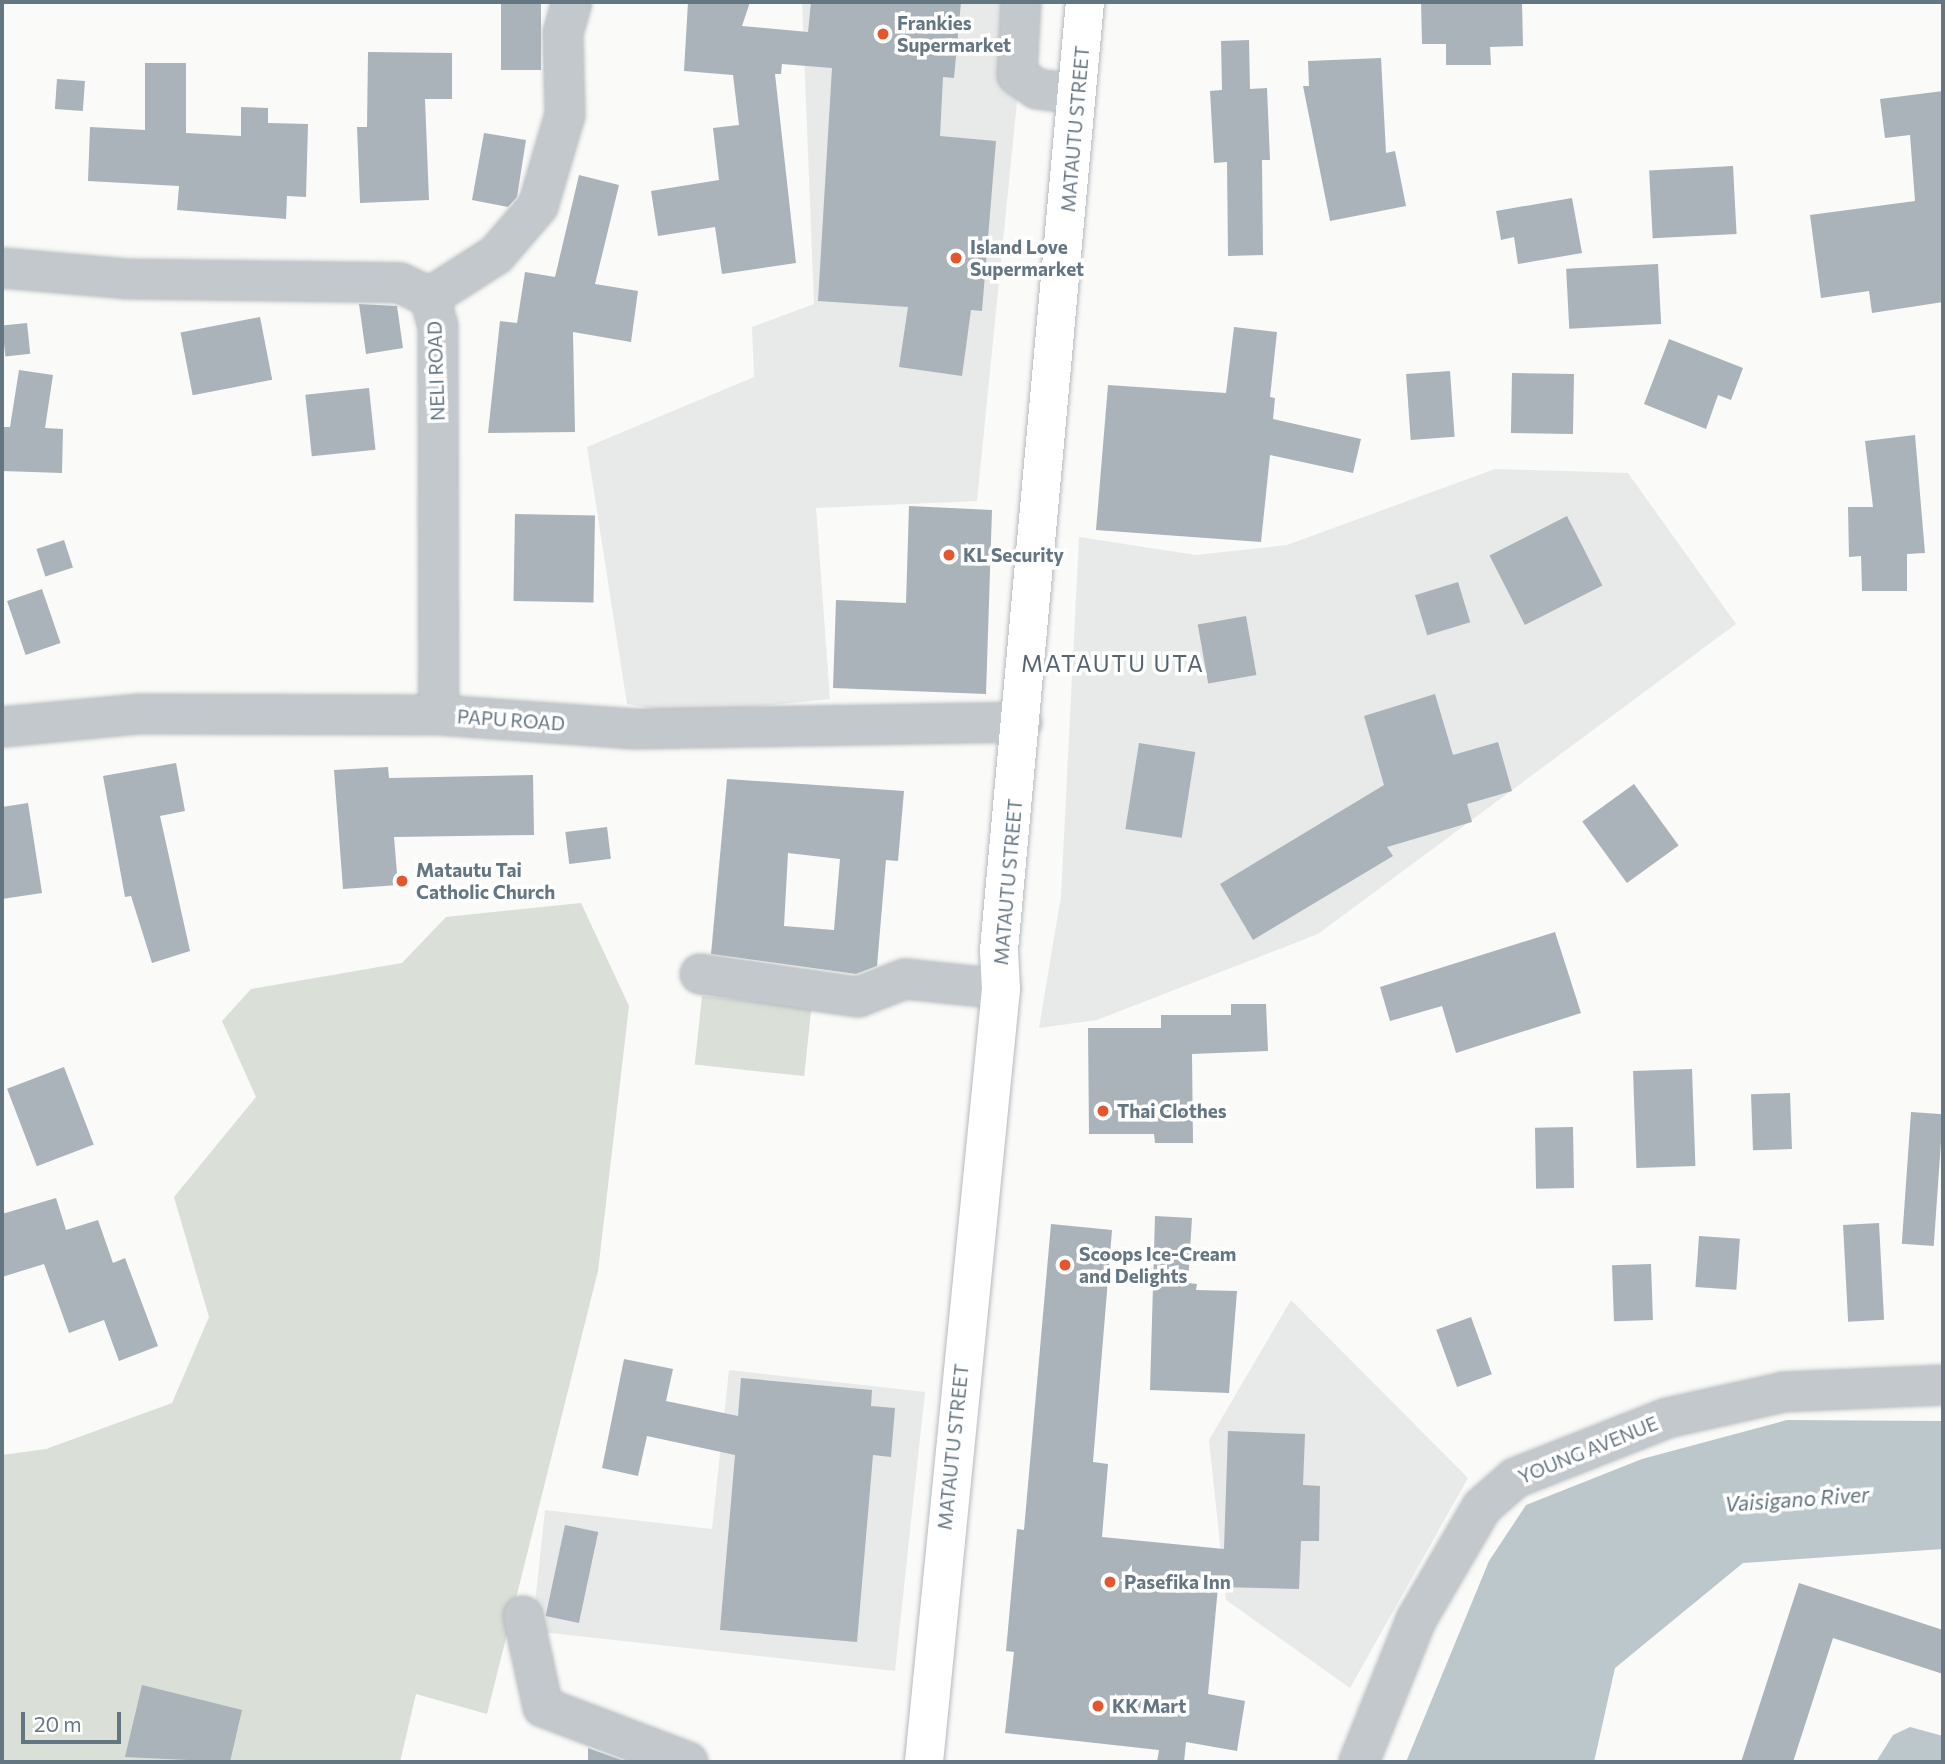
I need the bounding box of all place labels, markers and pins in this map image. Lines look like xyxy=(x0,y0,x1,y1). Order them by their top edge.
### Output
place label: Frankies Supermarket xyxy=(897,12,1011,56)
marker: Frankies Supermarket xyxy=(875,26,891,42)
place label: Island Love Supermarket xyxy=(970,236,1084,280)
marker: Island Love Supermarket xyxy=(948,250,964,266)
place label: KL Security xyxy=(963,544,1064,566)
marker: KL Security xyxy=(941,547,957,563)
place label: Matautu Tai Catholic Church xyxy=(416,859,555,903)
marker: Matautu Tai Catholic Church xyxy=(394,873,410,889)
place label: Thai Clothes xyxy=(1117,1100,1227,1122)
marker: Thai Clothes xyxy=(1095,1103,1111,1119)
place label: Scoops Ice-Cream and Delights xyxy=(1079,1243,1236,1287)
marker: Scoops Ice-Cream and Delights xyxy=(1057,1257,1073,1273)
place label: Pasefika Inn xyxy=(1124,1571,1231,1593)
marker: Pasefika Inn xyxy=(1102,1574,1118,1590)
place label: KK Mart xyxy=(1112,1695,1186,1717)
marker: KK Mart xyxy=(1090,1698,1106,1714)

